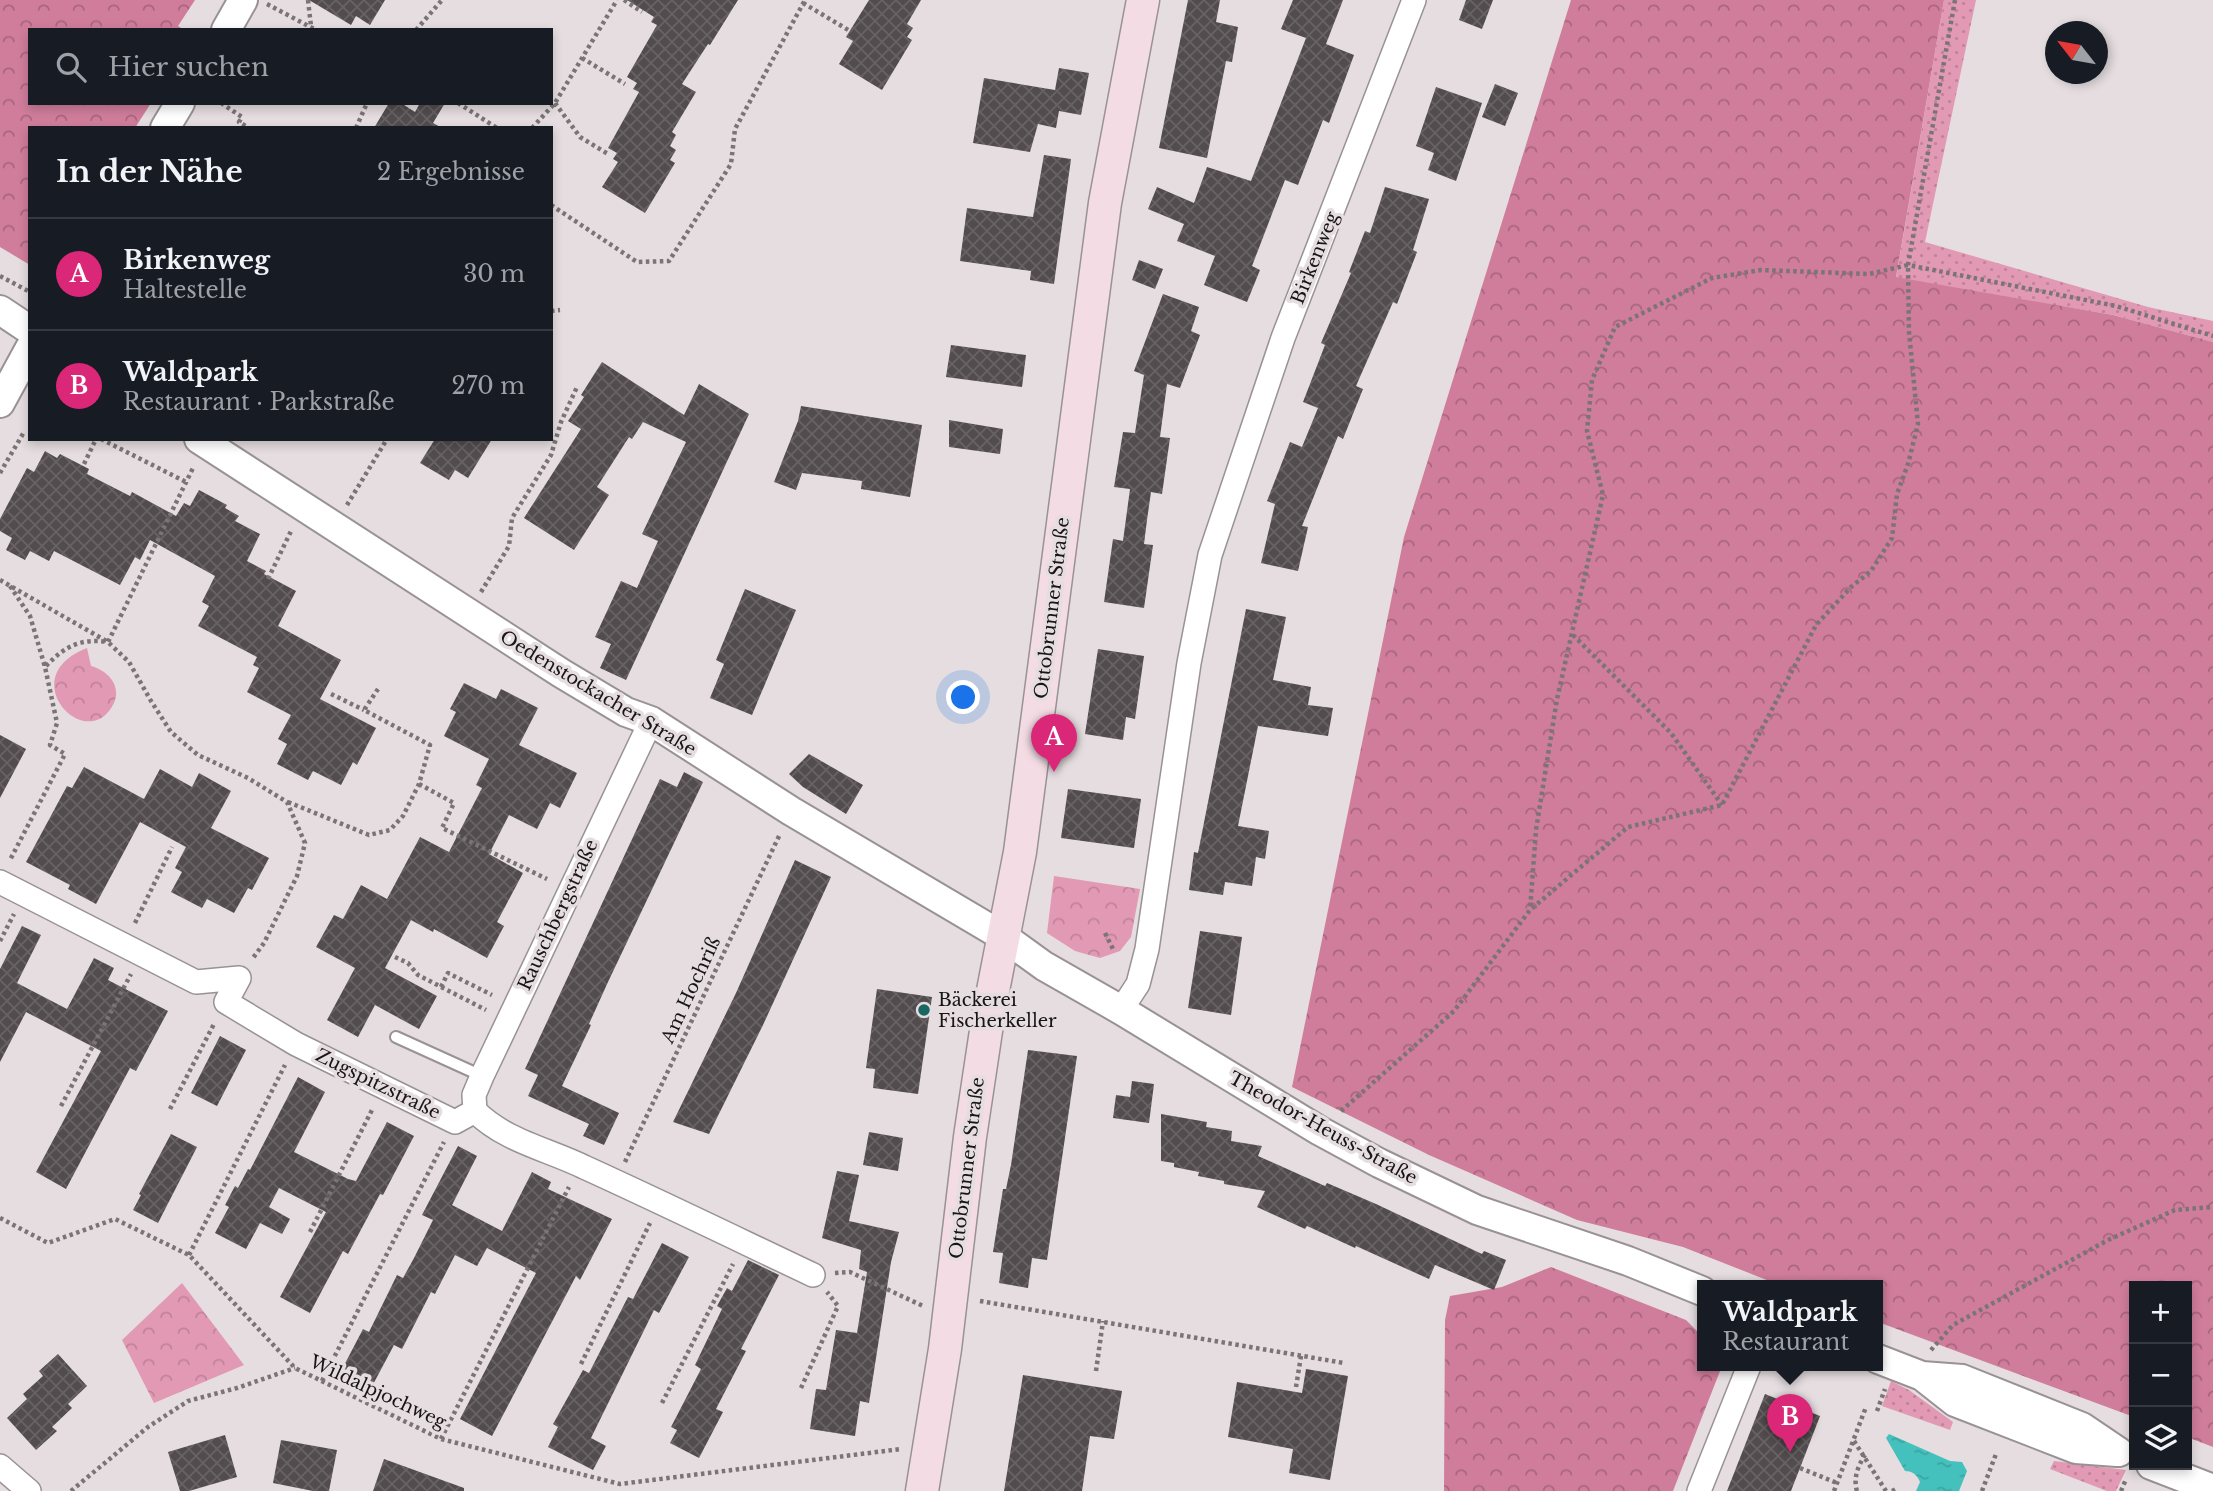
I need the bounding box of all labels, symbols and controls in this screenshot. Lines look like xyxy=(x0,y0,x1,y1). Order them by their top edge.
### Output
north arrow xyxy=(2045,21,2108,84)
search box xyxy=(28,28,553,105)
icon: search xyxy=(52,48,90,86)
text: Hier suchen xyxy=(108,51,269,83)
text: In der Nähe xyxy=(56,153,243,190)
text: 2 Ergebnisse xyxy=(377,158,525,186)
street label: Birkenweg xyxy=(1287,209,1344,307)
text: Birkenweg xyxy=(123,244,270,276)
text: A xyxy=(70,260,88,288)
text: 30 m xyxy=(463,260,525,288)
text: Haltestelle xyxy=(123,276,247,304)
text: Waldpark xyxy=(123,356,258,388)
text: B xyxy=(70,372,88,400)
text: 270 m xyxy=(452,372,525,400)
text: Restaurant · Parkstraße xyxy=(123,388,395,416)
street label: Ottobrunner Straße xyxy=(1030,516,1074,700)
street label: Oedenstockacher Straße xyxy=(496,626,700,760)
your location xyxy=(946,680,980,714)
pin: A xyxy=(1031,714,1077,772)
street label: Rauschbergstraße xyxy=(513,836,603,994)
street label: Am Hochriß xyxy=(656,933,725,1048)
place label: Bäckerei Fischerkeller xyxy=(938,989,1057,1032)
marker: Bäckerei Fischerkeller xyxy=(916,1002,932,1018)
street label: Zugspitzstraße xyxy=(312,1044,444,1124)
street label: Theodor-Heuss-Straße xyxy=(1225,1067,1421,1189)
street label: Ottobrunner Straße xyxy=(945,1076,989,1260)
popup xyxy=(1697,1280,1883,1371)
map controls xyxy=(2129,1281,2192,1470)
button: + xyxy=(2129,1281,2192,1344)
text: Waldpark xyxy=(1722,1296,1858,1328)
text: Restaurant xyxy=(1722,1328,1849,1356)
button: − xyxy=(2129,1344,2192,1407)
street label: Wildalpjochweg xyxy=(305,1350,450,1433)
pin: B xyxy=(1767,1394,1813,1452)
button: layers xyxy=(2129,1407,2192,1470)

